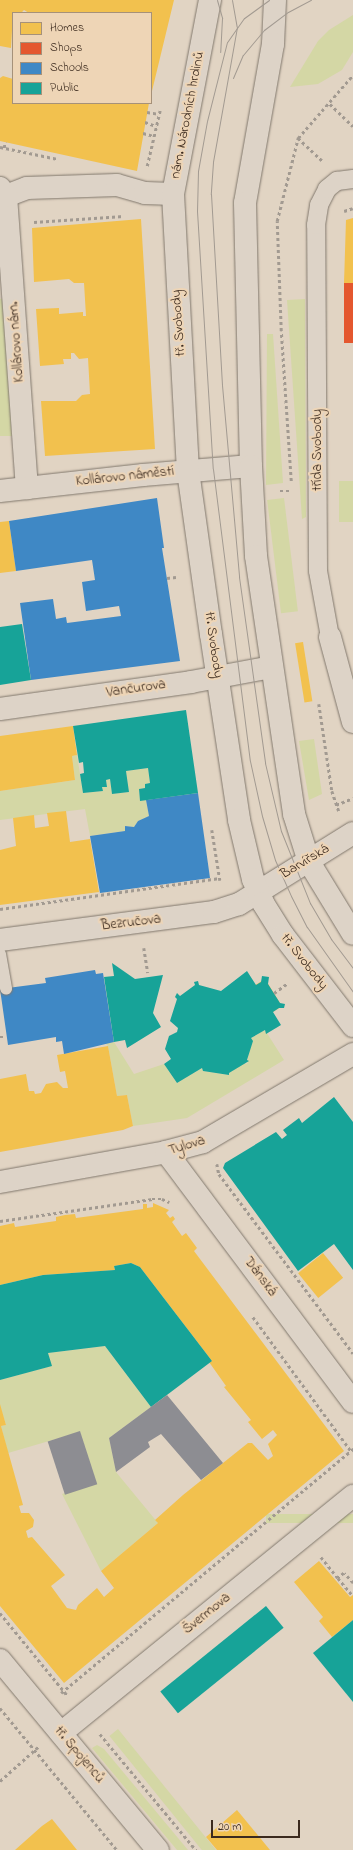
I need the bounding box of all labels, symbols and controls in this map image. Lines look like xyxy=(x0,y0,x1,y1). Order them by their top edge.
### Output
legend xyxy=(12,12,152,104)
text: Homes xyxy=(50,19,84,37)
text: Shops xyxy=(50,39,82,57)
street label: nám. Národních hrdinů xyxy=(167,50,209,180)
text: Schools xyxy=(50,59,89,77)
text: Public xyxy=(50,79,79,97)
street label: tř. Svobody xyxy=(168,289,190,357)
street label: Kollárovo nám. xyxy=(6,301,28,383)
street label: třída Svobody xyxy=(310,409,326,491)
street label: Kollárovo náměstí xyxy=(75,463,175,491)
street label: tř. Svobody xyxy=(200,611,226,679)
street label: Vančurova xyxy=(105,677,167,701)
street label: Barvířská xyxy=(278,841,332,883)
street label: Bezručova xyxy=(100,911,162,935)
street label: tř. Svobody xyxy=(277,930,331,994)
street label: Tylova xyxy=(167,1133,207,1159)
street label: Dánská xyxy=(240,1254,280,1300)
street label: Švermova xyxy=(180,1590,234,1638)
street label: tř. Spojenců xyxy=(50,1723,108,1787)
scale bar xyxy=(213,1812,302,1838)
text: 20 m xyxy=(218,1818,241,1836)

